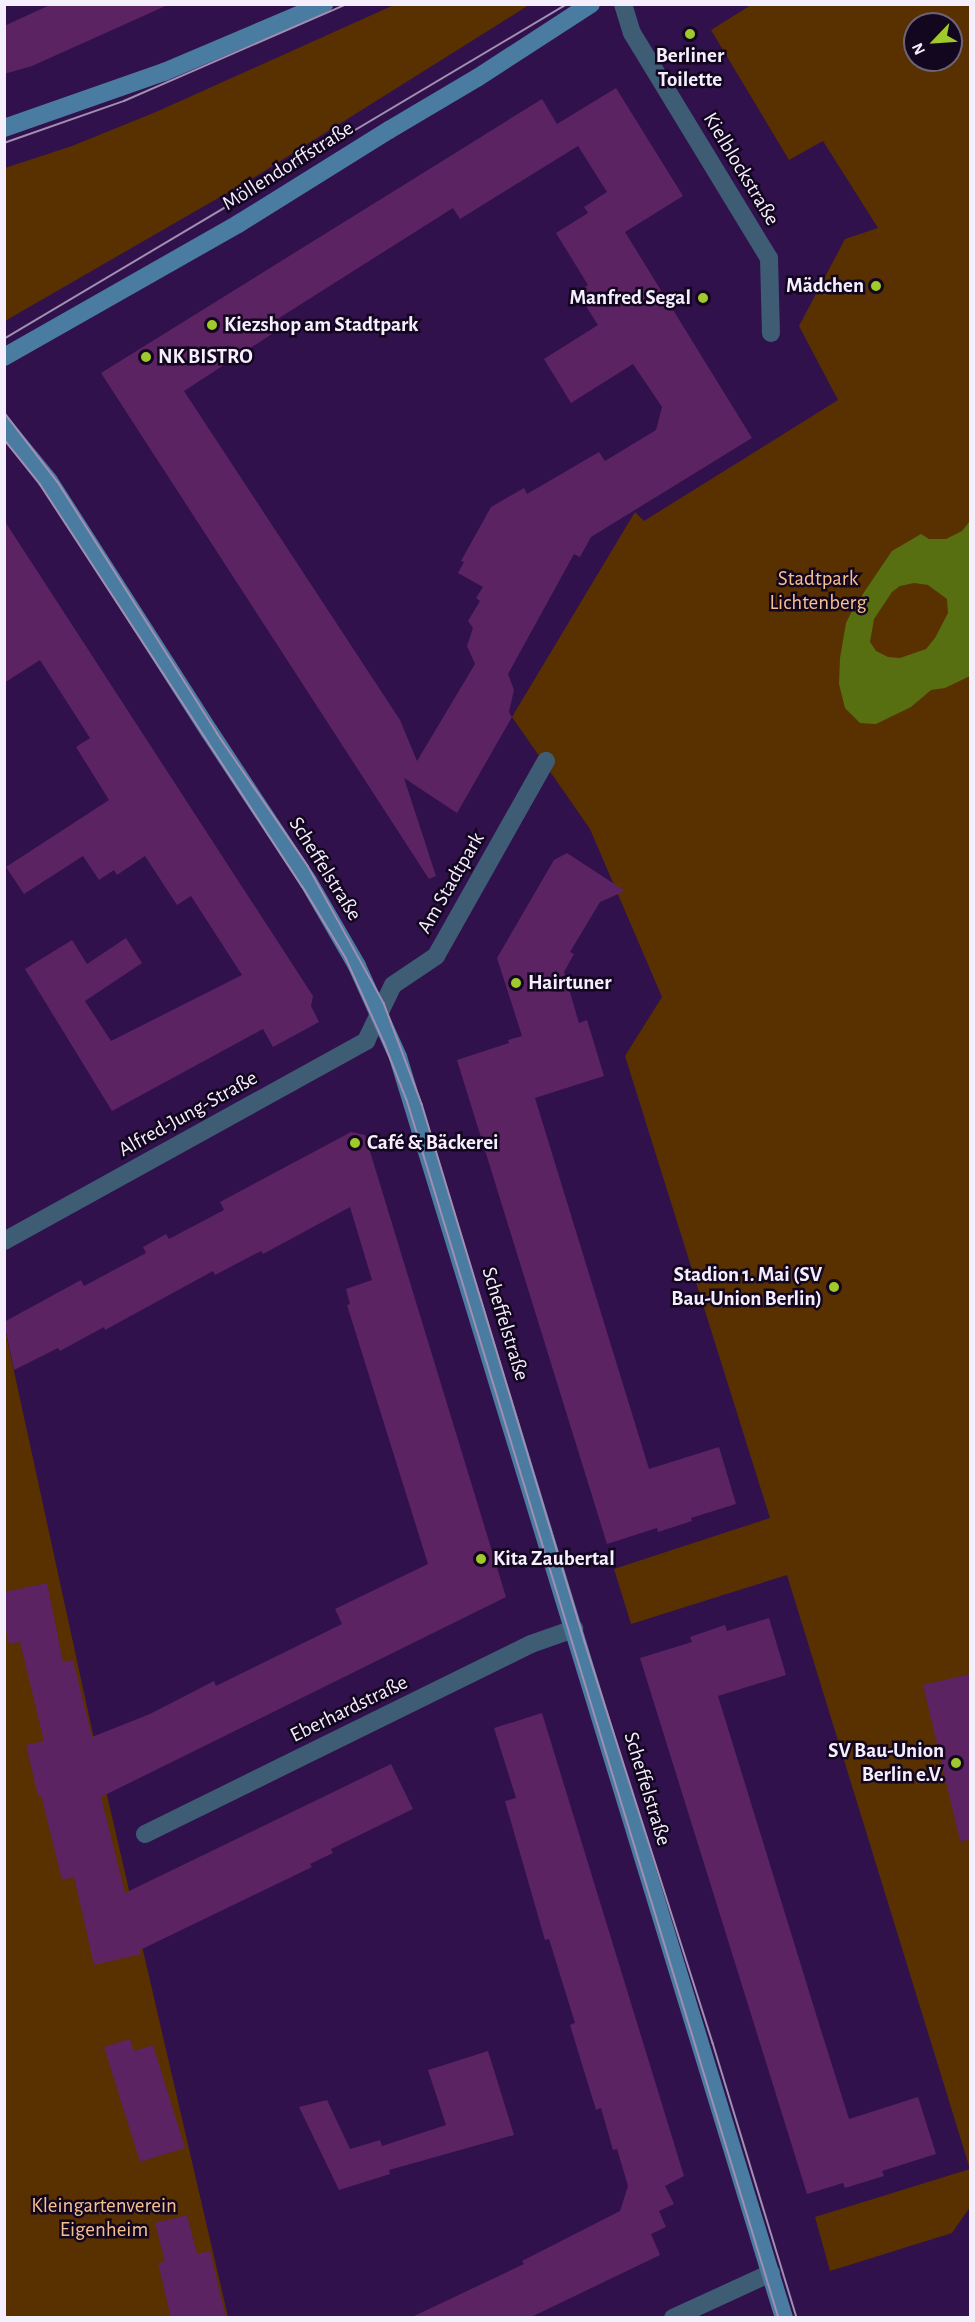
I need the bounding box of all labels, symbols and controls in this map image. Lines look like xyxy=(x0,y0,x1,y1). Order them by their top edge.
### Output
north arrow xyxy=(903,12,963,72)
marker: Berliner Toilette xyxy=(683,27,697,41)
text: N xyxy=(909,40,928,57)
place label: Berliner Toilette xyxy=(656,43,724,93)
street label: Kielblockstraße xyxy=(697,108,785,230)
street label: Möllendorffstraße xyxy=(218,116,358,216)
place label: Mädchen xyxy=(786,273,864,299)
marker: Mädchen xyxy=(869,279,883,293)
place label: Manfred Segal xyxy=(570,285,691,311)
marker: Manfred Segal xyxy=(696,291,710,305)
place label: Kiezshop am Stadtpark xyxy=(224,312,419,338)
marker: Kiezshop am Stadtpark xyxy=(205,318,219,332)
place label: NK BISTRO xyxy=(158,344,253,370)
marker: NK BISTRO xyxy=(139,350,153,364)
park label: Stadtpark Lichtenberg xyxy=(769,566,867,616)
street label: Scheffelstraße xyxy=(283,813,367,925)
street label: Am Stadtpark xyxy=(412,828,490,938)
place label: Hairtuner xyxy=(528,970,612,996)
marker: Hairtuner xyxy=(509,976,523,990)
street label: Alfred-Jung-Straße xyxy=(114,1065,262,1163)
place label: Café & Bäckerei xyxy=(367,1130,499,1156)
marker: Café & Bäckerei xyxy=(348,1136,362,1150)
place label: Stadion 1. Mai (SV Bau-Union Berlin) xyxy=(671,1262,822,1312)
street label: Scheffelstraße xyxy=(476,1264,534,1384)
marker: Stadion 1. Mai (SV Bau-Union Berlin) xyxy=(827,1280,841,1294)
place label: Kita Zaubertal xyxy=(493,1546,615,1572)
marker: Kita Zaubertal xyxy=(474,1552,488,1566)
street label: Eberhardstraße xyxy=(286,1670,412,1748)
street label: Scheffelstraße xyxy=(618,1729,676,1849)
place label: SV Bau-Union Berlin e.V. xyxy=(828,1738,944,1788)
marker: SV Bau-Union Berlin e.V. xyxy=(949,1756,963,1770)
park label: Kleingartenverein Eigenheim xyxy=(31,2193,177,2243)

